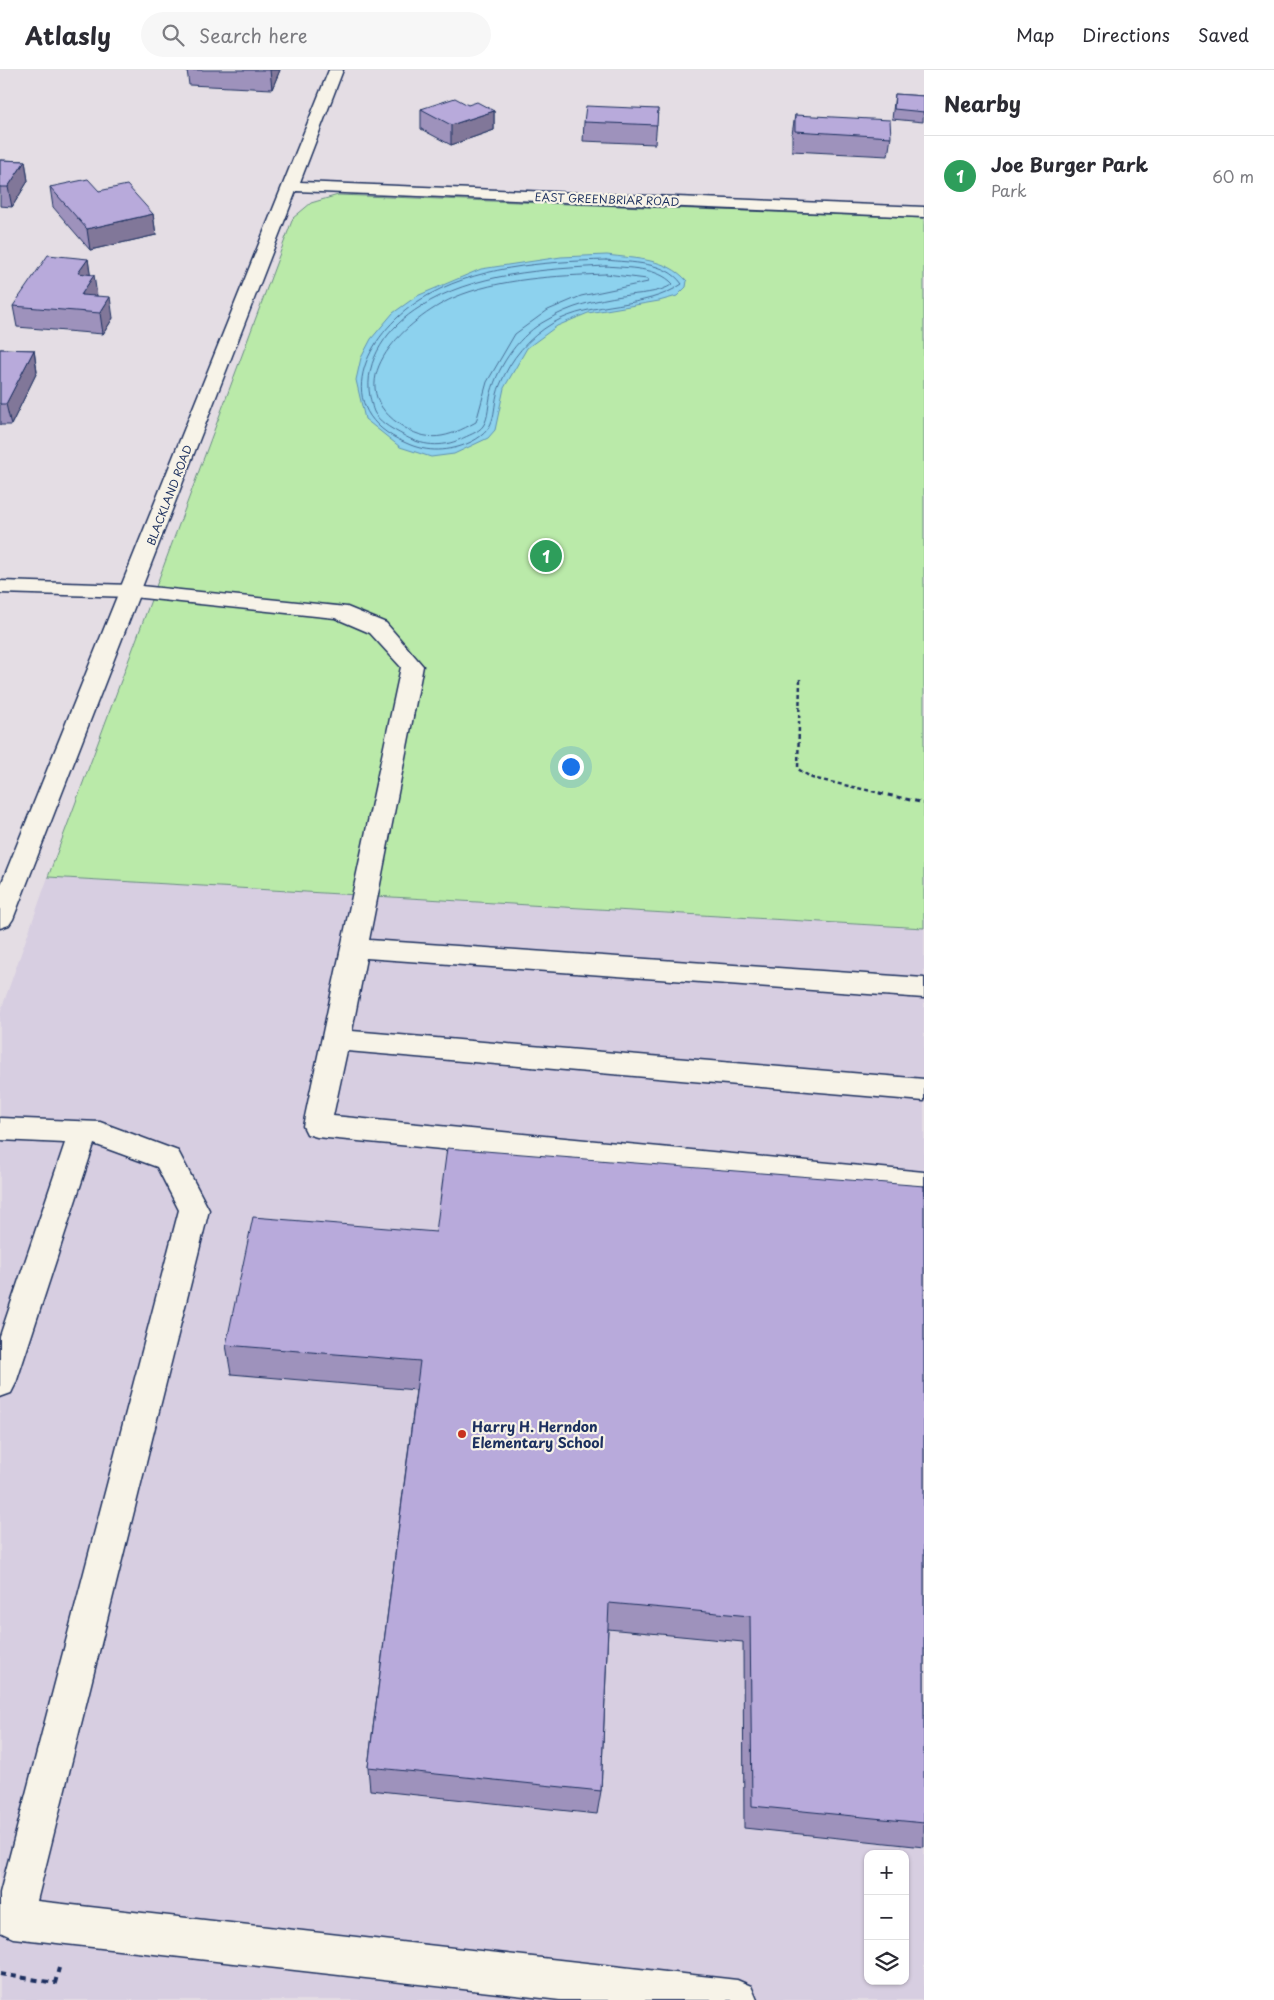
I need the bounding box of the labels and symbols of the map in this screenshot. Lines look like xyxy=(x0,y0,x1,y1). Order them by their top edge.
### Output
street label: EAST GREENBRIAR ROAD xyxy=(534,188,680,210)
street label: BLACKLAND ROAD xyxy=(142,442,196,548)
pin: 1 xyxy=(530,537,562,575)
your location xyxy=(558,754,584,780)
place label: Harry H. Herndon Elementary School xyxy=(472,1416,604,1453)
marker: Harry H. Herndon Elementary School xyxy=(456,1428,468,1440)

